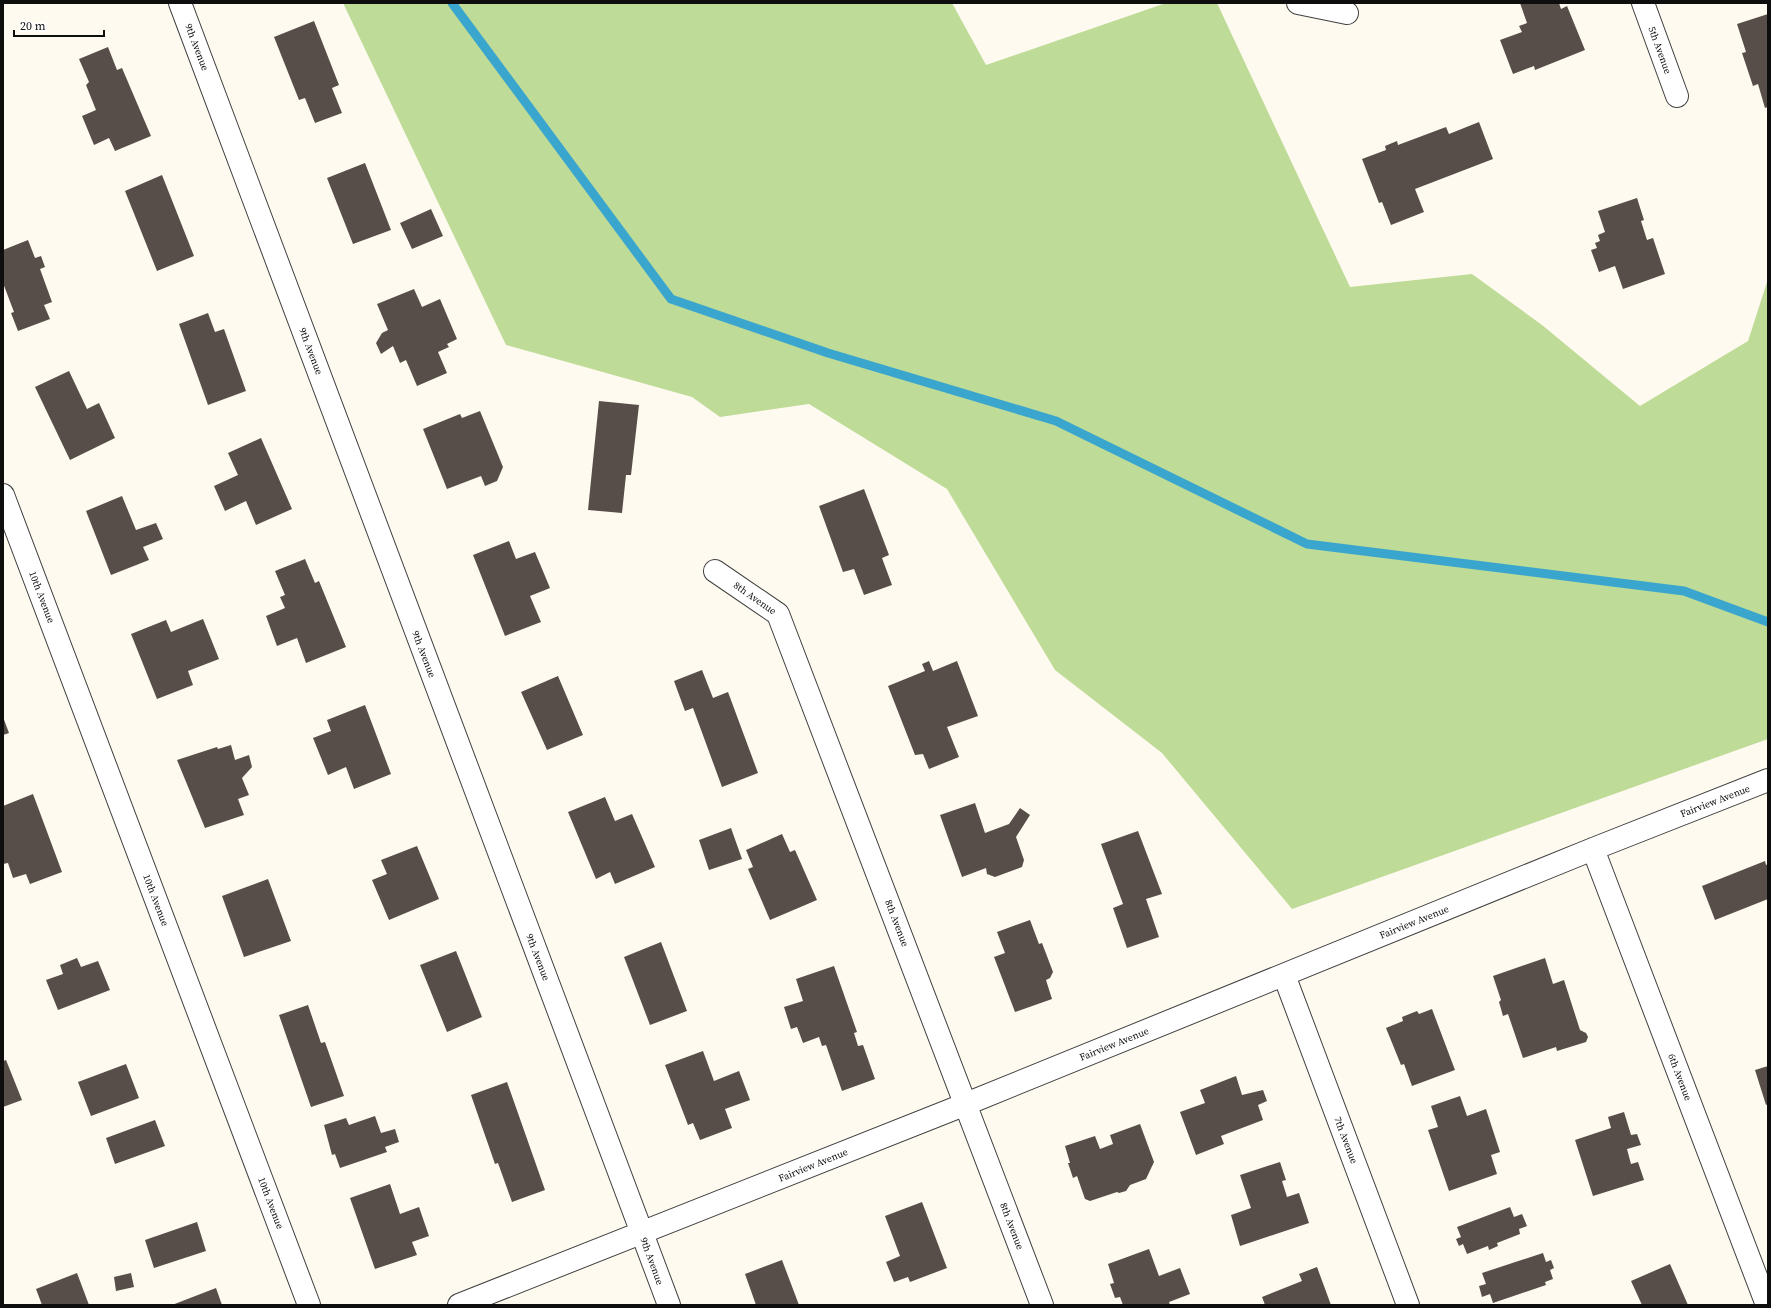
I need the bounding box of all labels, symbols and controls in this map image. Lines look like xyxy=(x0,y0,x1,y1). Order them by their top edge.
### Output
scale bar xyxy=(14,12,104,38)
text: 20 m xyxy=(20,18,46,34)
street label: 9th Avenue xyxy=(182,22,212,72)
street label: 5th Avenue xyxy=(1645,25,1675,75)
street label: 9th Avenue xyxy=(296,326,326,376)
street label: 10th Avenue xyxy=(26,569,58,625)
street label: 8th Avenue xyxy=(731,579,779,617)
street label: 9th Avenue xyxy=(409,629,439,679)
street label: Fairview Avenue xyxy=(1678,782,1752,820)
street label: 10th Avenue xyxy=(140,872,172,928)
street label: 8th Avenue xyxy=(882,898,912,948)
street label: Fairview Avenue xyxy=(1377,902,1451,942)
street label: 9th Avenue xyxy=(523,932,553,982)
street label: Fairview Avenue xyxy=(1077,1024,1151,1064)
street label: 6th Avenue xyxy=(1665,1052,1695,1102)
street label: 7th Avenue xyxy=(1331,1115,1361,1165)
street label: Fairview Avenue xyxy=(776,1145,850,1185)
street label: 10th Avenue xyxy=(255,1175,287,1231)
street label: 8th Avenue xyxy=(997,1201,1027,1251)
street label: 9th Avenue xyxy=(637,1236,667,1286)

